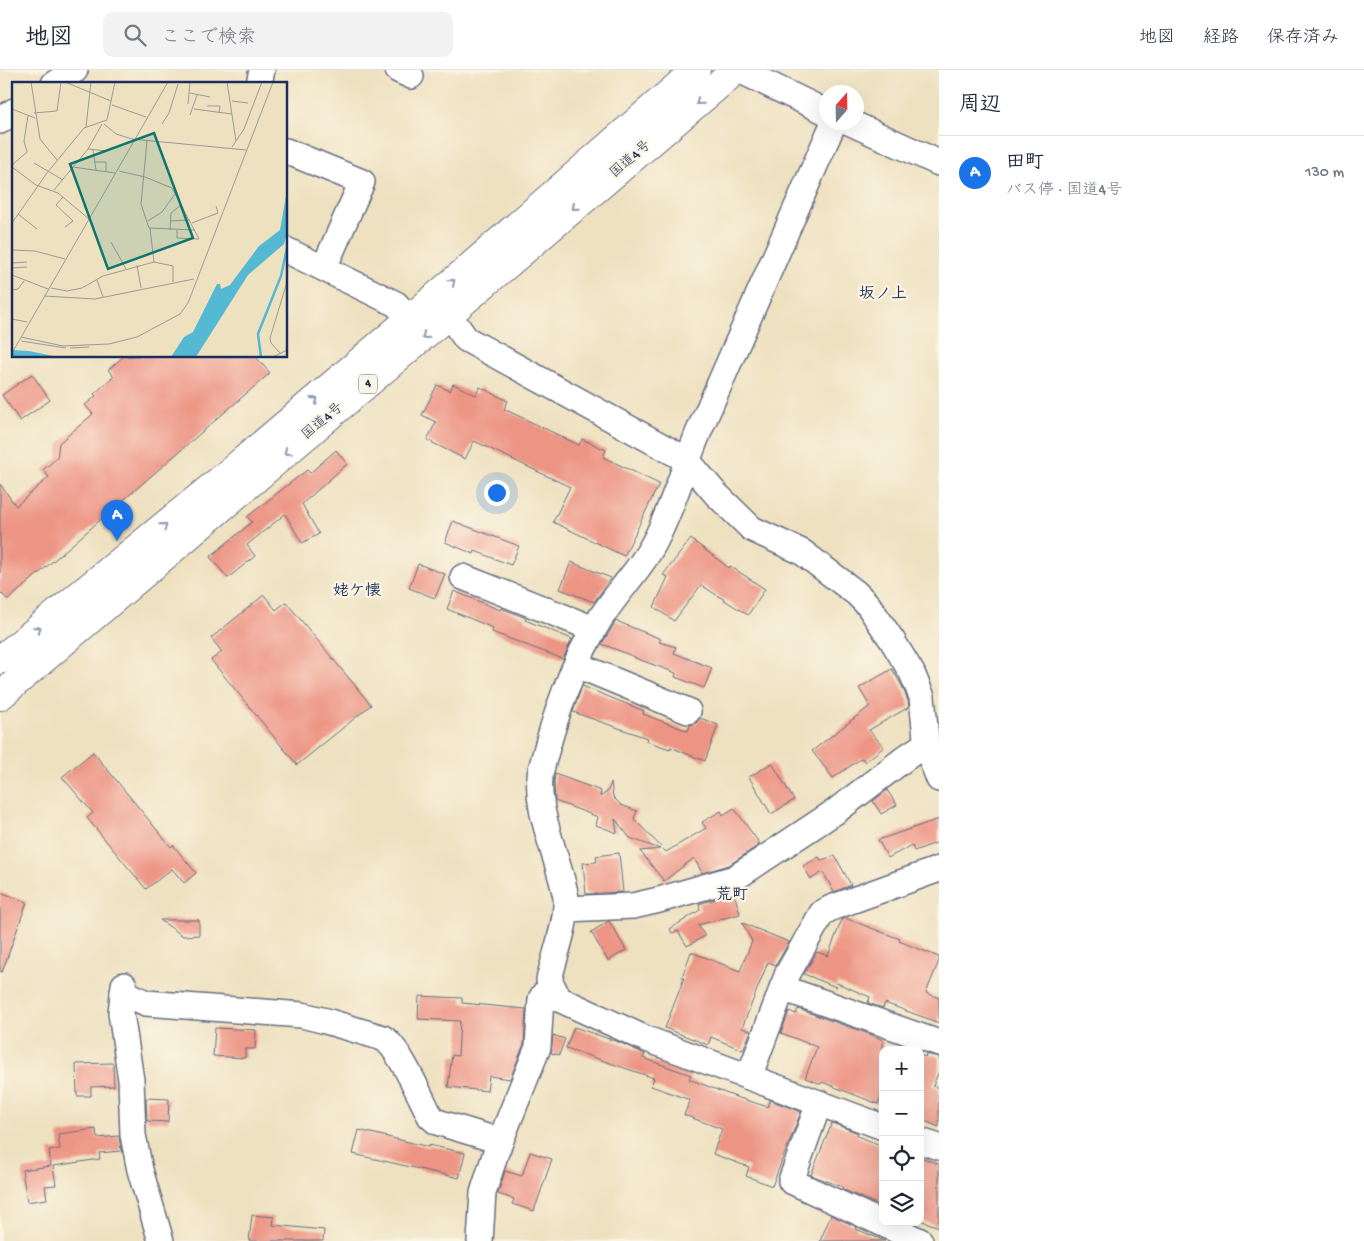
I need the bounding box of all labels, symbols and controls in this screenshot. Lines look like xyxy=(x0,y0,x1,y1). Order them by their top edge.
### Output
search box xyxy=(103,12,453,57)
icon: search xyxy=(121,21,149,49)
text: 地図 xyxy=(25,25,73,54)
text: ここで検索 xyxy=(161,27,256,50)
text: 地図 xyxy=(1139,28,1175,49)
text: 経路 xyxy=(1203,28,1239,49)
text: 保存済み xyxy=(1267,28,1339,49)
inset map xyxy=(12,82,288,358)
north arrow xyxy=(819,85,864,130)
text: 周辺 xyxy=(959,94,1001,119)
one-way arrow xyxy=(695,96,704,105)
street label: 国道4号 xyxy=(607,138,655,182)
text: 田町 xyxy=(1006,152,1044,175)
text: A xyxy=(970,164,980,183)
text: 130 m xyxy=(1305,164,1344,183)
text: バス停 · 国道4号 xyxy=(1006,182,1122,201)
one-way arrow xyxy=(572,202,581,210)
one-way arrow xyxy=(446,279,455,288)
district label: 坂ノ上 xyxy=(859,285,907,305)
one-way arrow xyxy=(422,330,431,338)
road number: 4 xyxy=(359,374,377,394)
one-way arrow xyxy=(309,397,318,405)
street label: 国道4号 xyxy=(299,400,347,444)
one-way arrow xyxy=(284,446,293,455)
your location xyxy=(484,480,510,506)
pin: A xyxy=(101,500,133,541)
one-way arrow xyxy=(158,523,167,532)
district label: 姥ケ懐 xyxy=(333,582,381,602)
one-way arrow xyxy=(32,626,41,635)
district label: 荒町 xyxy=(716,885,748,906)
map controls xyxy=(879,1046,924,1226)
button: + xyxy=(879,1046,924,1091)
button: − xyxy=(879,1091,924,1136)
button: locate xyxy=(879,1136,924,1181)
button: layers xyxy=(879,1181,924,1226)

